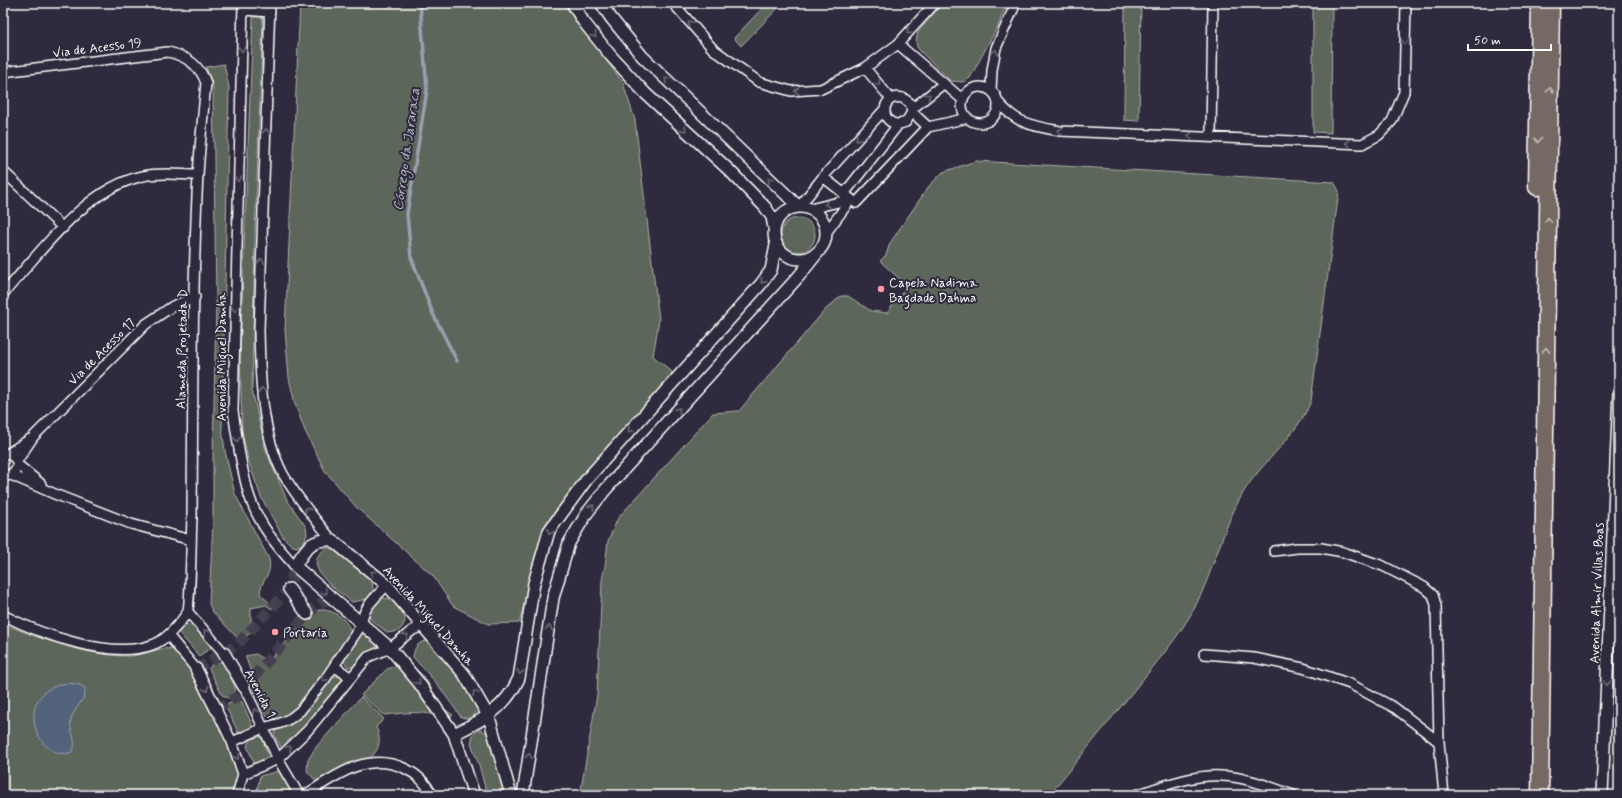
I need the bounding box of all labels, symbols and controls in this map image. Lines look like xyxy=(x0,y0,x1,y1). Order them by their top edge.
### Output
one-way arrow xyxy=(688,20,695,28)
scale bar xyxy=(1468,26,1551,52)
one-way arrow xyxy=(906,27,914,35)
one-way arrow xyxy=(590,30,597,37)
text: 50 m xyxy=(1474,33,1501,49)
street label: Via de Acesso 19 xyxy=(52,35,143,62)
one-way arrow xyxy=(1401,39,1409,45)
one-way arrow xyxy=(238,46,246,52)
one-way arrow xyxy=(991,49,999,56)
one-way arrow xyxy=(664,77,672,85)
one-way arrow xyxy=(873,79,880,86)
one-way arrow xyxy=(794,86,800,95)
water label: Córrego da Jararaca xyxy=(389,87,426,212)
one-way arrow xyxy=(1546,87,1554,93)
one-way arrow xyxy=(923,94,930,101)
one-way arrow xyxy=(679,124,687,131)
one-way arrow xyxy=(1057,126,1063,135)
one-way arrow xyxy=(262,128,270,134)
one-way arrow xyxy=(1187,131,1193,140)
one-way arrow xyxy=(855,134,863,142)
one-way arrow xyxy=(1534,137,1542,143)
one-way arrow xyxy=(1345,139,1351,147)
one-way arrow xyxy=(234,176,243,182)
one-way arrow xyxy=(767,177,775,185)
one-way arrow xyxy=(824,200,830,208)
one-way arrow xyxy=(1544,217,1552,223)
one-way arrow xyxy=(257,258,266,264)
place label: Capela Nadima Bagdade Dahma xyxy=(889,275,977,309)
one-way arrow xyxy=(761,277,768,284)
marker: Capela Nadima Bagdade Dahma xyxy=(876,284,886,294)
street label: Alameda Projetada D xyxy=(173,289,192,409)
street label: Avenida Miguel Damha xyxy=(214,292,233,421)
one-way arrow xyxy=(231,306,239,312)
street label: Via de Acesso 17 xyxy=(65,315,140,389)
one-way arrow xyxy=(1542,347,1550,353)
one-way arrow xyxy=(258,387,267,394)
one-way arrow xyxy=(674,407,681,415)
one-way arrow xyxy=(627,425,635,433)
one-way arrow xyxy=(232,436,241,442)
one-way arrow xyxy=(587,504,594,512)
one-way arrow xyxy=(305,507,312,515)
street label: Avenida Almir Villas Boas xyxy=(1587,522,1608,664)
one-way arrow xyxy=(547,528,555,535)
street label: Avenida Miguel Damha xyxy=(377,562,477,671)
one-way arrow xyxy=(370,571,377,578)
one-way arrow xyxy=(320,587,328,595)
place label: Portaria xyxy=(283,625,328,642)
one-way arrow xyxy=(544,625,553,631)
marker: Portaria xyxy=(270,627,280,637)
one-way arrow xyxy=(203,629,211,637)
one-way arrow xyxy=(402,633,409,641)
street label: Avenida 1 xyxy=(240,666,279,721)
one-way arrow xyxy=(516,669,525,675)
one-way arrow xyxy=(322,675,329,682)
one-way arrow xyxy=(413,678,420,685)
one-way arrow xyxy=(1602,680,1611,686)
one-way arrow xyxy=(201,684,209,692)
one-way arrow xyxy=(472,690,479,697)
one-way arrow xyxy=(252,708,260,715)
one-way arrow xyxy=(284,746,292,753)
one-way arrow xyxy=(233,753,241,760)
one-way arrow xyxy=(524,753,533,760)

